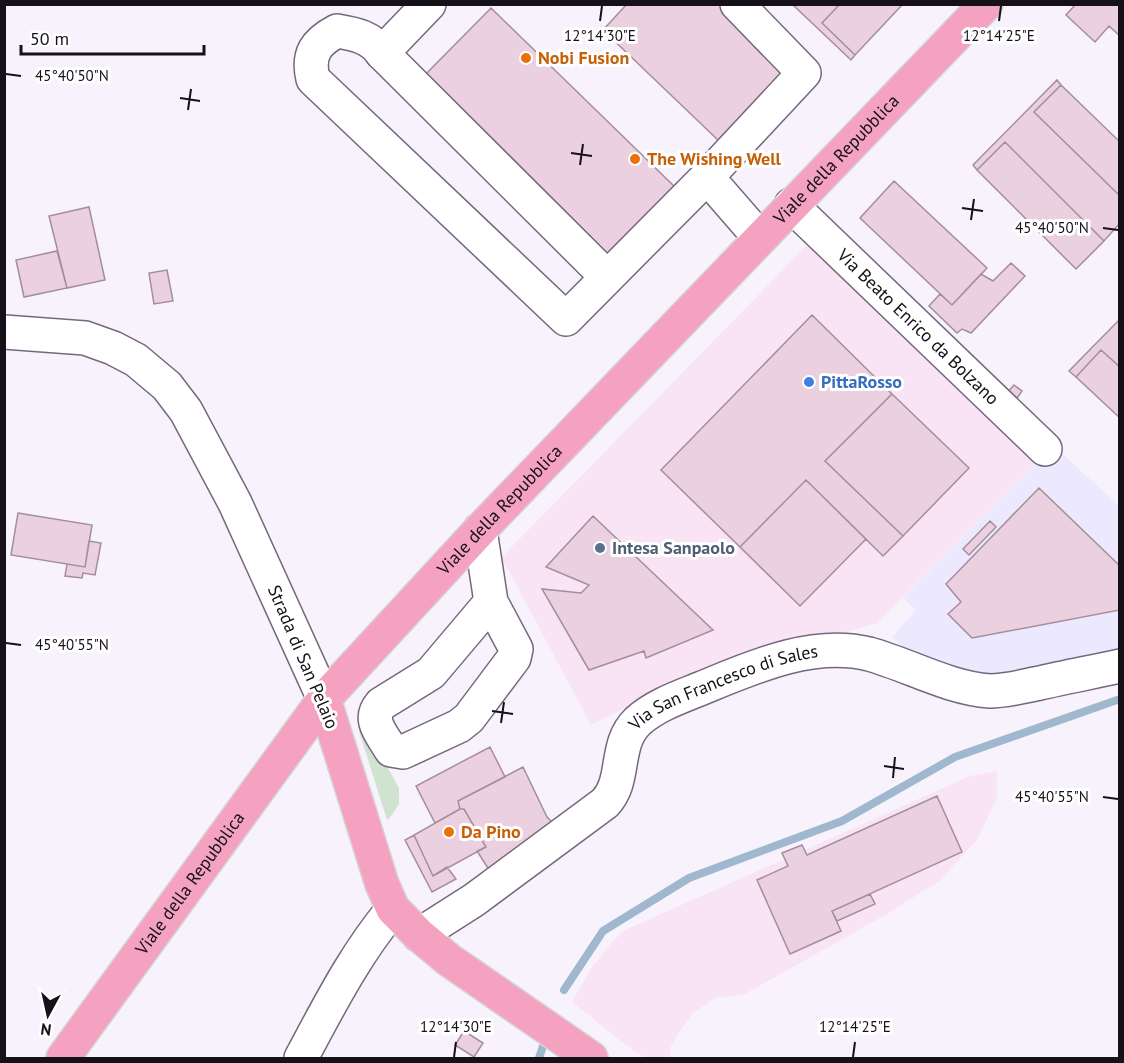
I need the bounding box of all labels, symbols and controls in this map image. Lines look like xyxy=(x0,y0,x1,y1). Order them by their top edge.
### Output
scale bar xyxy=(21,18,204,56)
text: 12°14'30"E xyxy=(564,26,636,45)
text: 12°14'25"E xyxy=(963,26,1035,45)
text: 50 m xyxy=(30,27,69,50)
place label: Nobi Fusion xyxy=(538,46,629,69)
marker: Nobi Fusion xyxy=(519,51,533,65)
text: 45°40'50"N xyxy=(35,66,109,85)
street label: Viale della Repubblica xyxy=(768,89,904,230)
place label: The Wishing Well xyxy=(647,147,781,170)
marker: The Wishing Well xyxy=(628,152,642,166)
text: 45°40'50"N xyxy=(1015,218,1089,237)
street label: Via Beato Enrico da Bolzano xyxy=(832,243,1004,410)
place label: PittaRosso xyxy=(821,370,902,393)
marker: PittaRosso xyxy=(802,375,816,389)
street label: Viale della Repubblica xyxy=(431,440,567,580)
place label: Intesa Sanpaolo xyxy=(612,536,735,559)
marker: Intesa Sanpaolo xyxy=(593,541,607,555)
street label: Strada di San Pelaio xyxy=(263,582,344,732)
text: 45°40'55"N xyxy=(35,635,109,654)
street label: Via San Francesco di Sales xyxy=(623,639,819,735)
text: 45°40'55"N xyxy=(1015,787,1089,806)
street label: Viale della Repubblica xyxy=(129,807,249,960)
place label: Da Pino xyxy=(461,820,521,843)
marker: Da Pino xyxy=(442,825,456,839)
north arrow xyxy=(18,985,78,1045)
text: 12°14'30"E xyxy=(420,1017,492,1036)
text: 12°14'25"E xyxy=(819,1017,891,1036)
text: N xyxy=(39,1019,53,1040)

